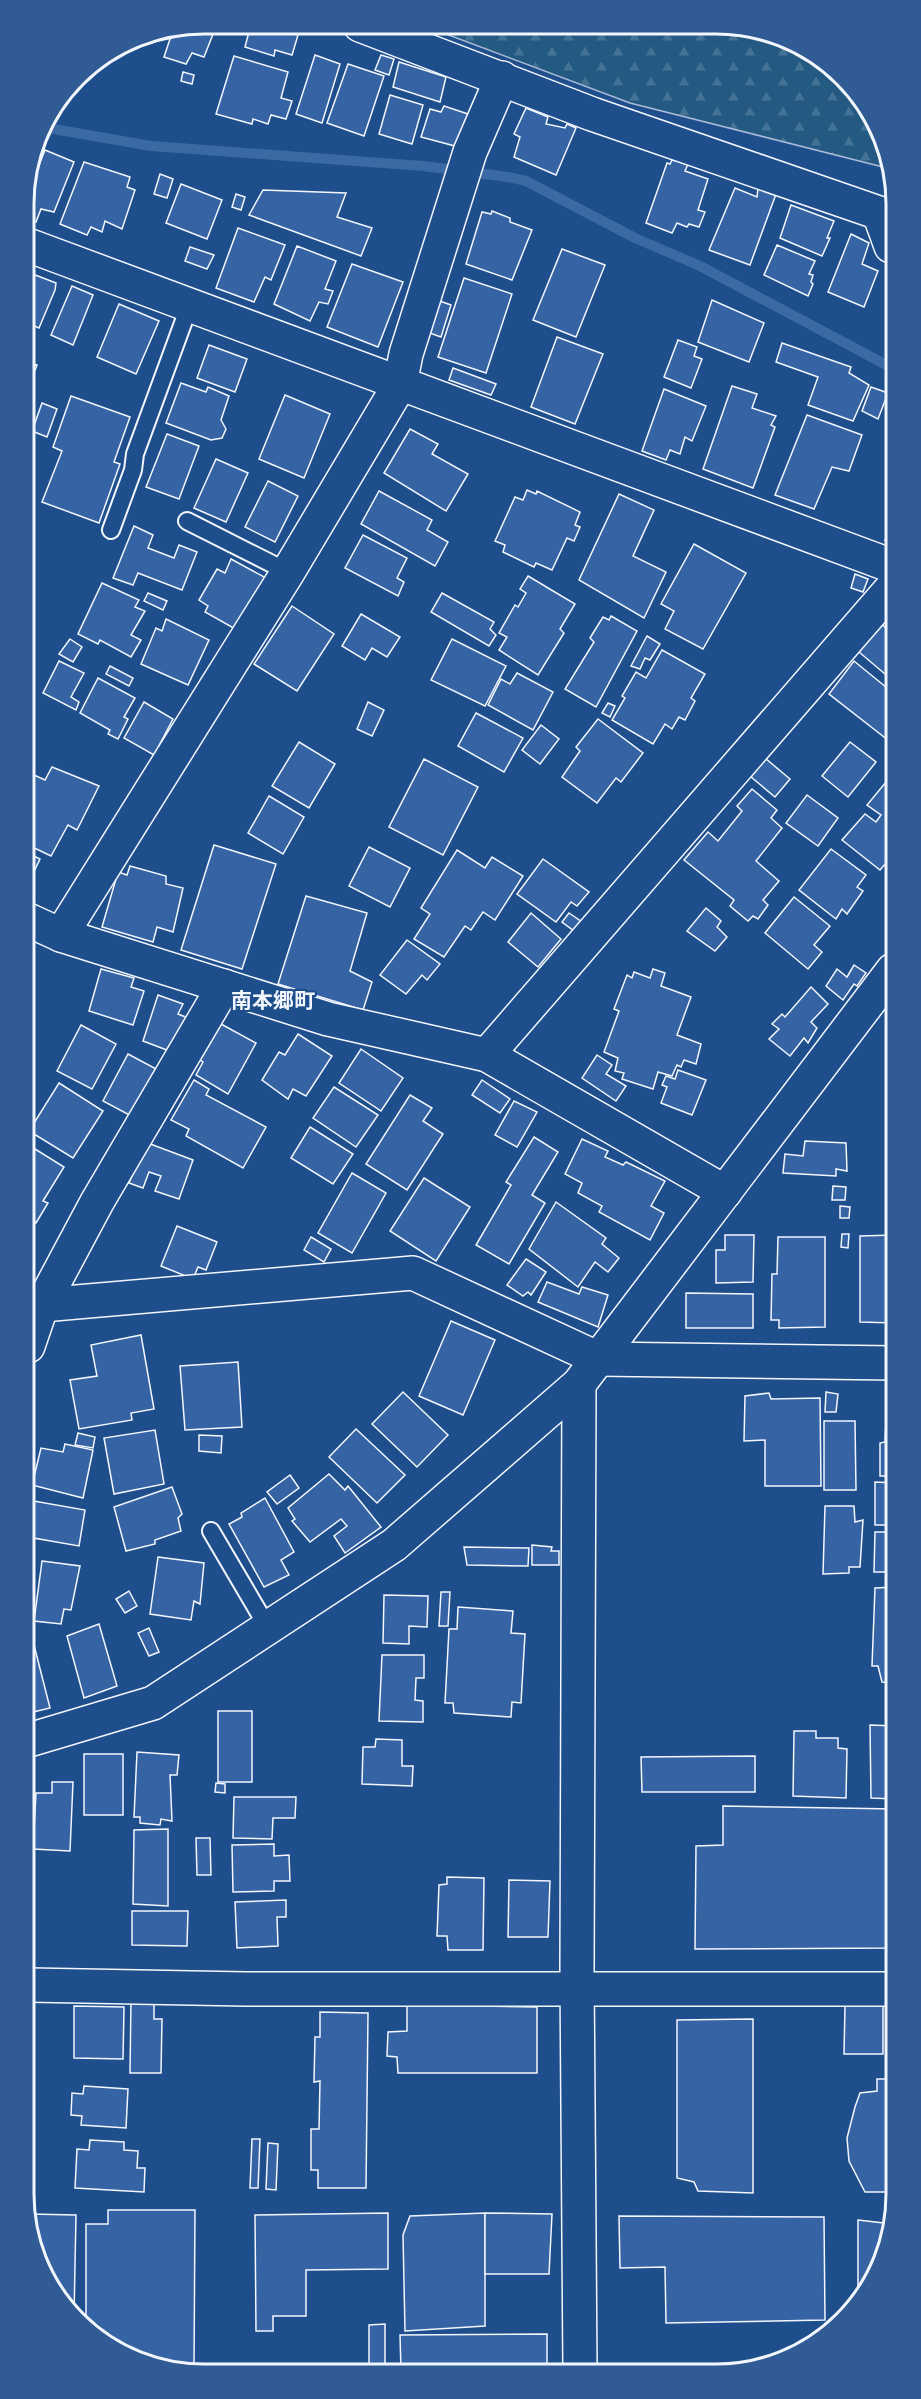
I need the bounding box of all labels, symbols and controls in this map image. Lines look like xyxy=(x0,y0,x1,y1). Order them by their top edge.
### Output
district label: 南本郷町 xyxy=(231,988,315,1013)

